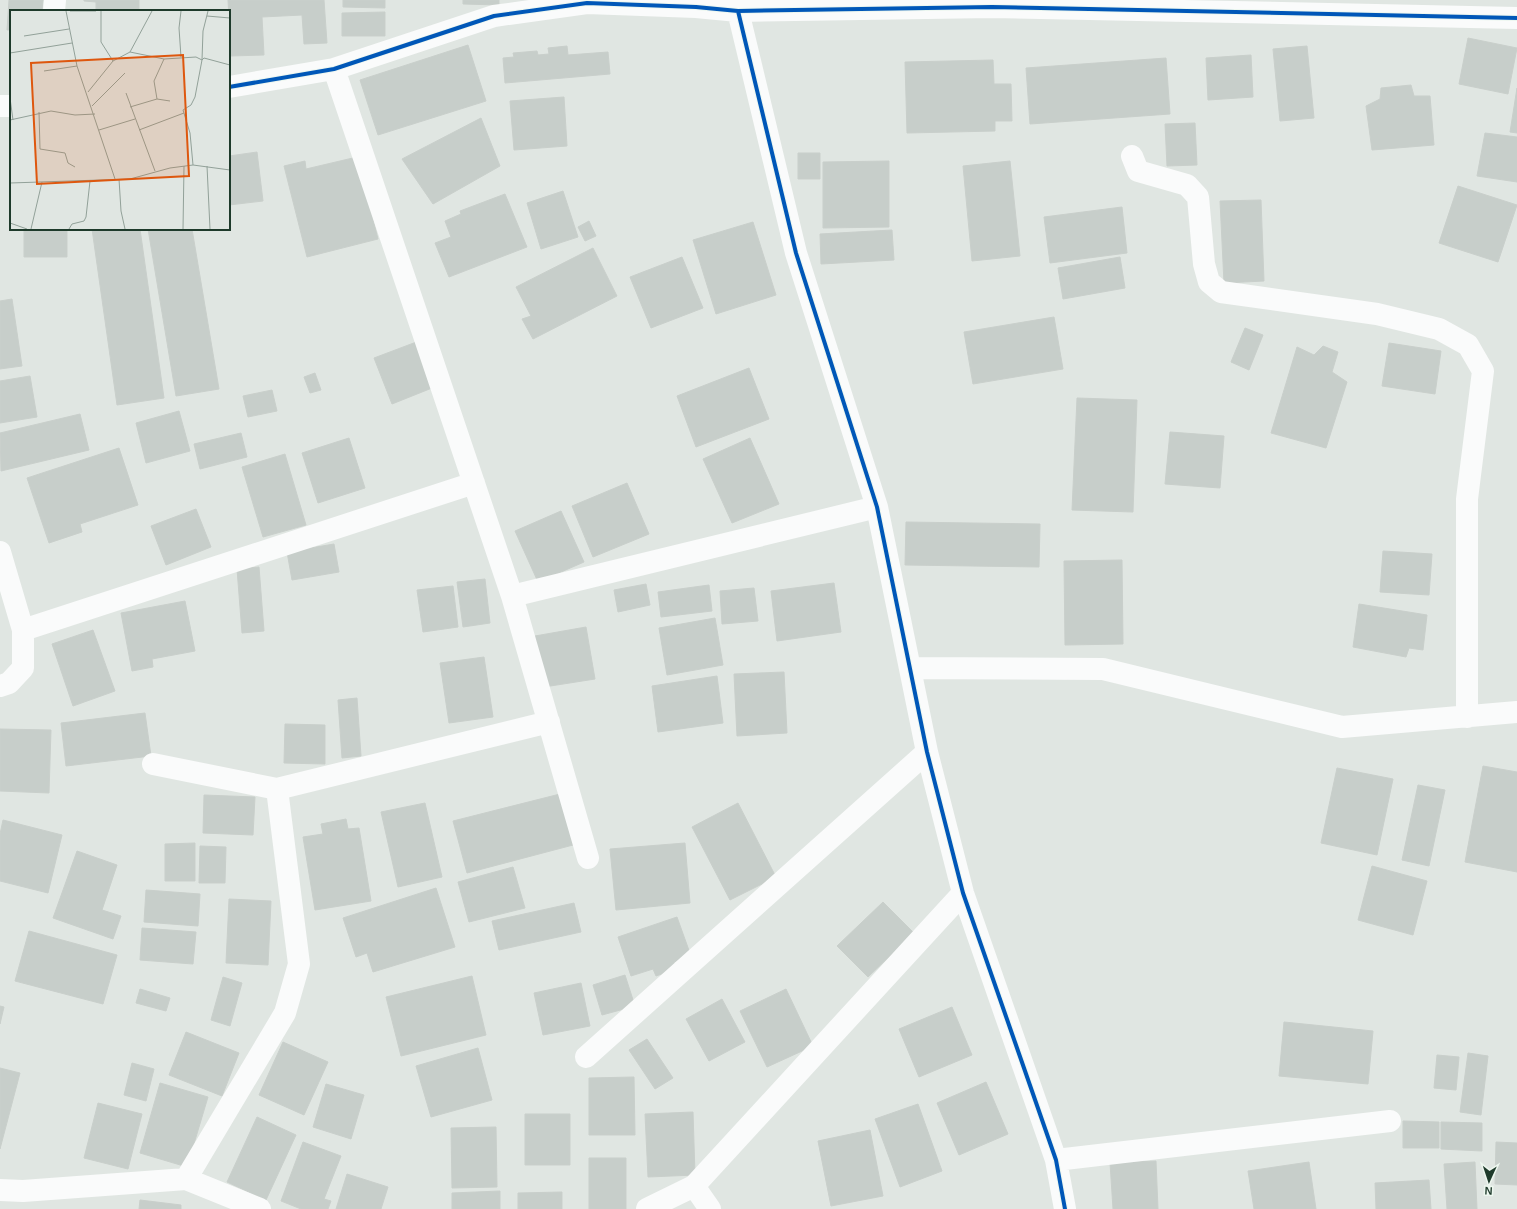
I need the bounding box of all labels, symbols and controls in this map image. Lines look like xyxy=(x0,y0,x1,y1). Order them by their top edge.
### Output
inset map xyxy=(10,10,230,230)
north arrow xyxy=(1469,1161,1509,1201)
text: N xyxy=(1484,1185,1493,1197)

